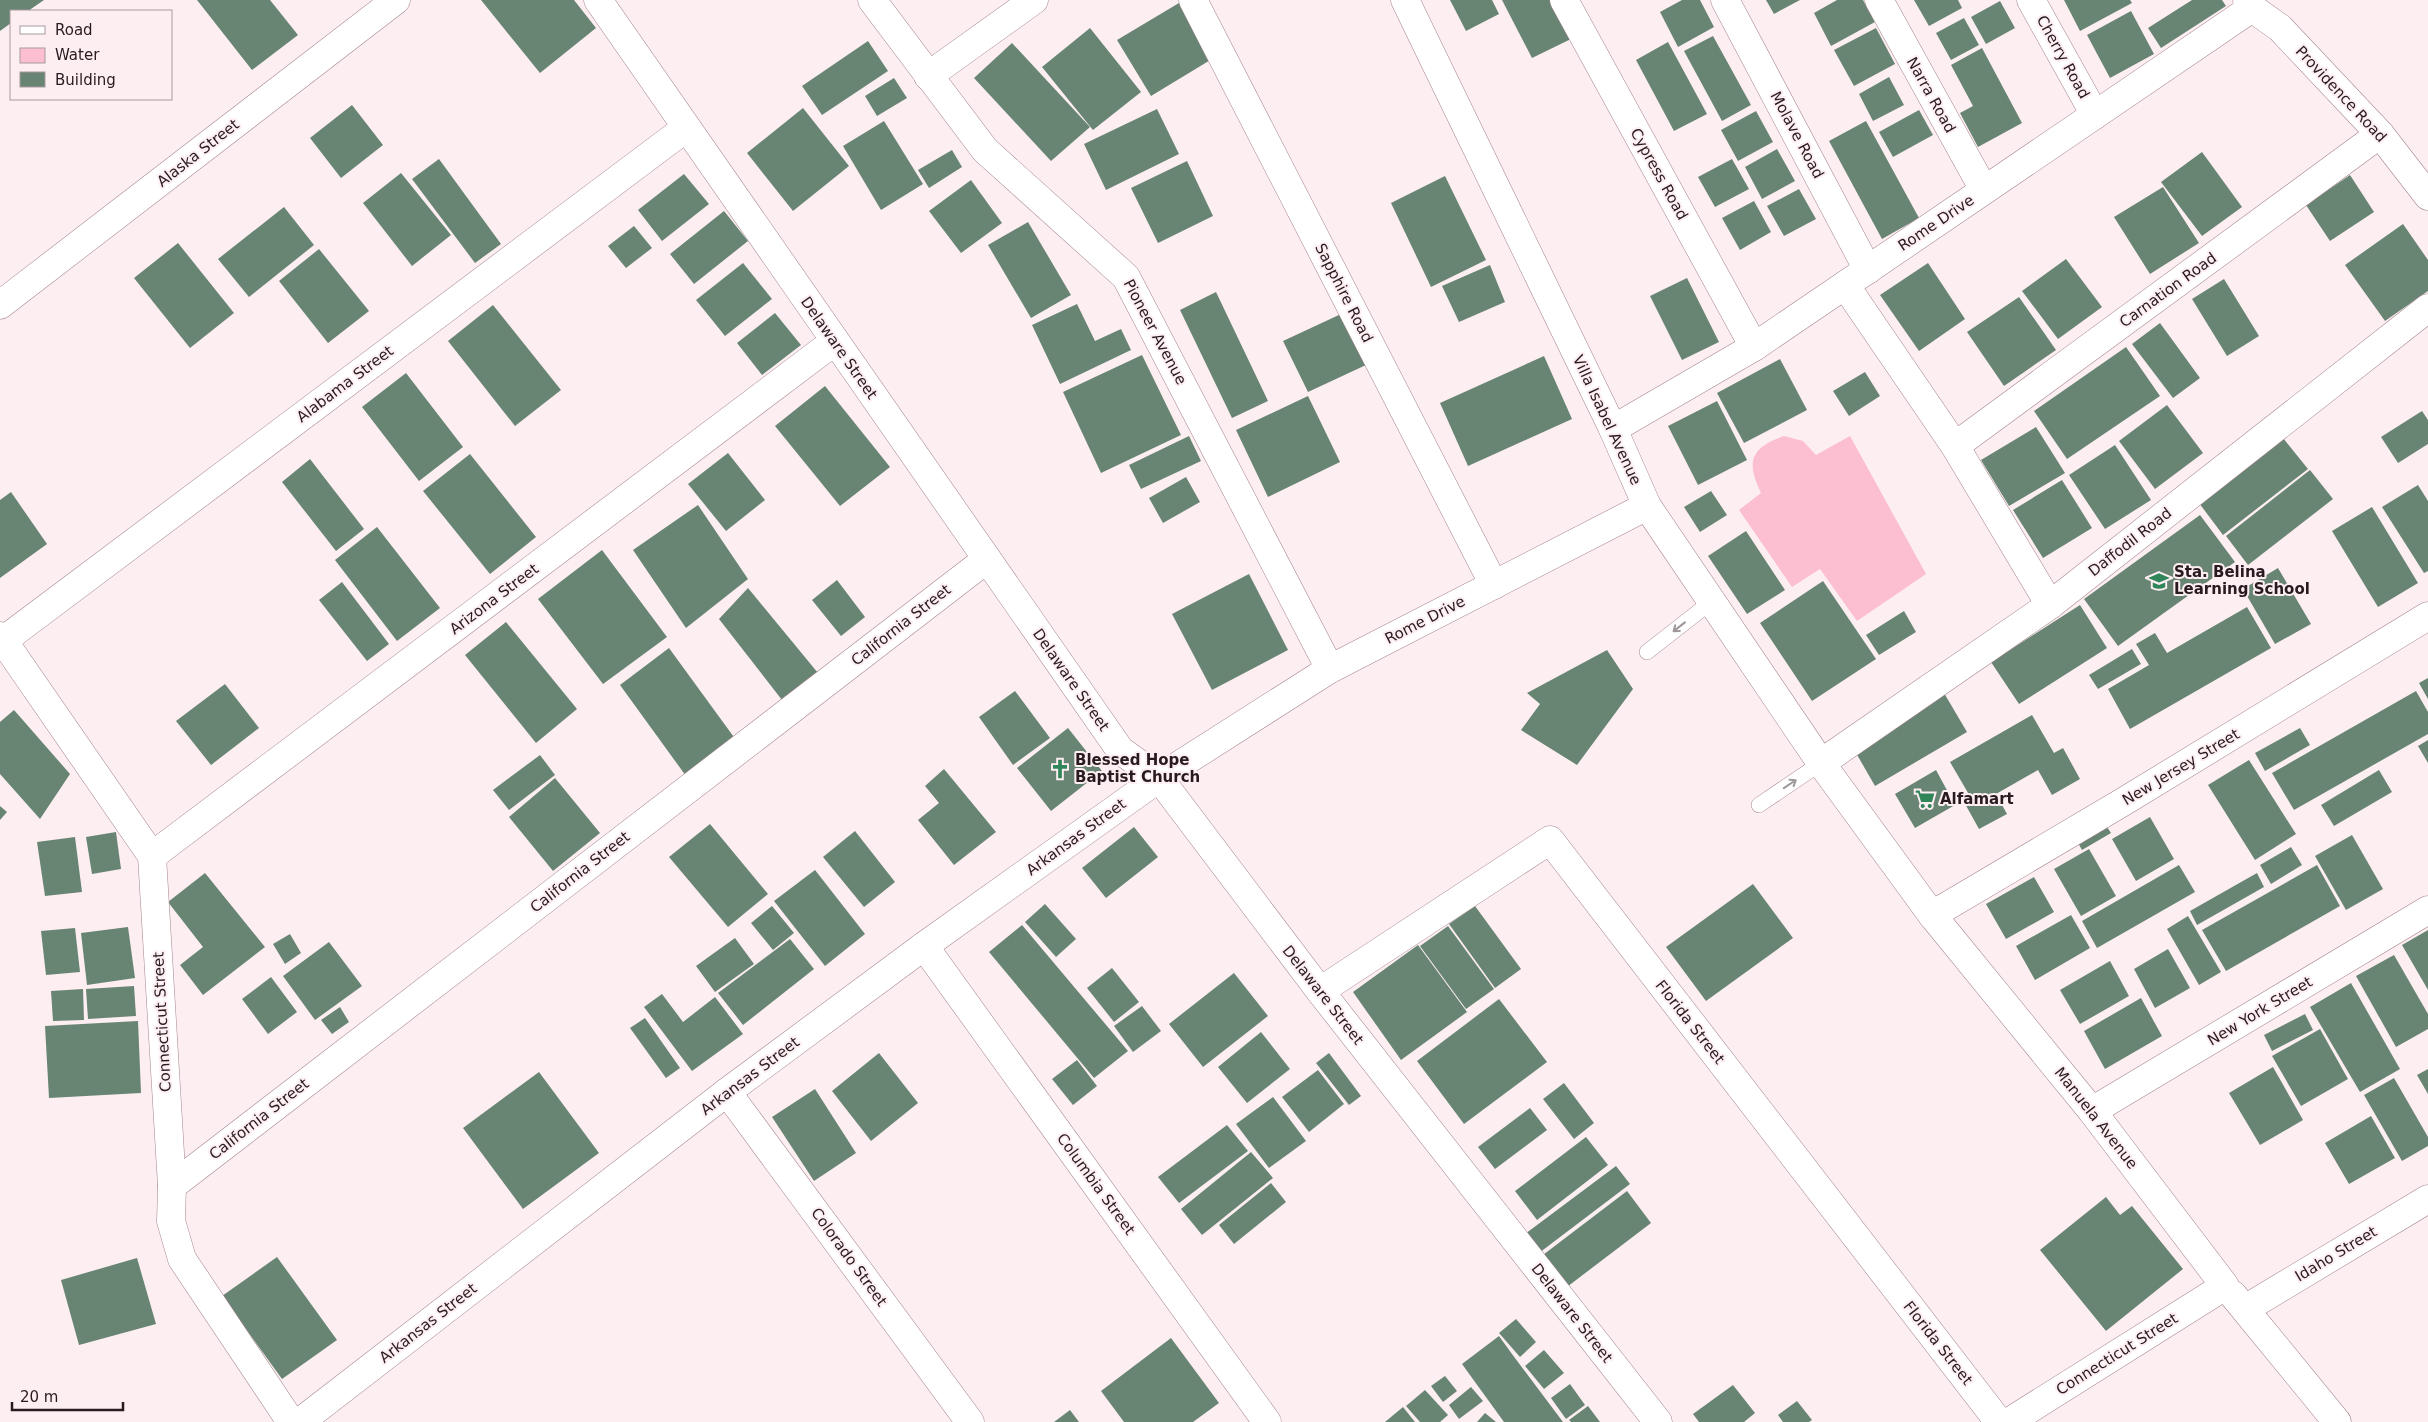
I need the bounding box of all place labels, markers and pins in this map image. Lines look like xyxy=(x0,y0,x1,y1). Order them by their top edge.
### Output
place label: Sta. Belina Learning School xyxy=(2174,563,2310,598)
school or university icon: Sta. Belina Learning School xyxy=(2148,570,2170,592)
place label: Blessed Hope Baptist Church xyxy=(1075,751,1200,786)
church icon: Blessed Hope Baptist Church xyxy=(1049,758,1071,780)
supermarket icon: Alfamart xyxy=(1914,788,1936,810)
place label: Alfamart xyxy=(1940,790,2014,808)

